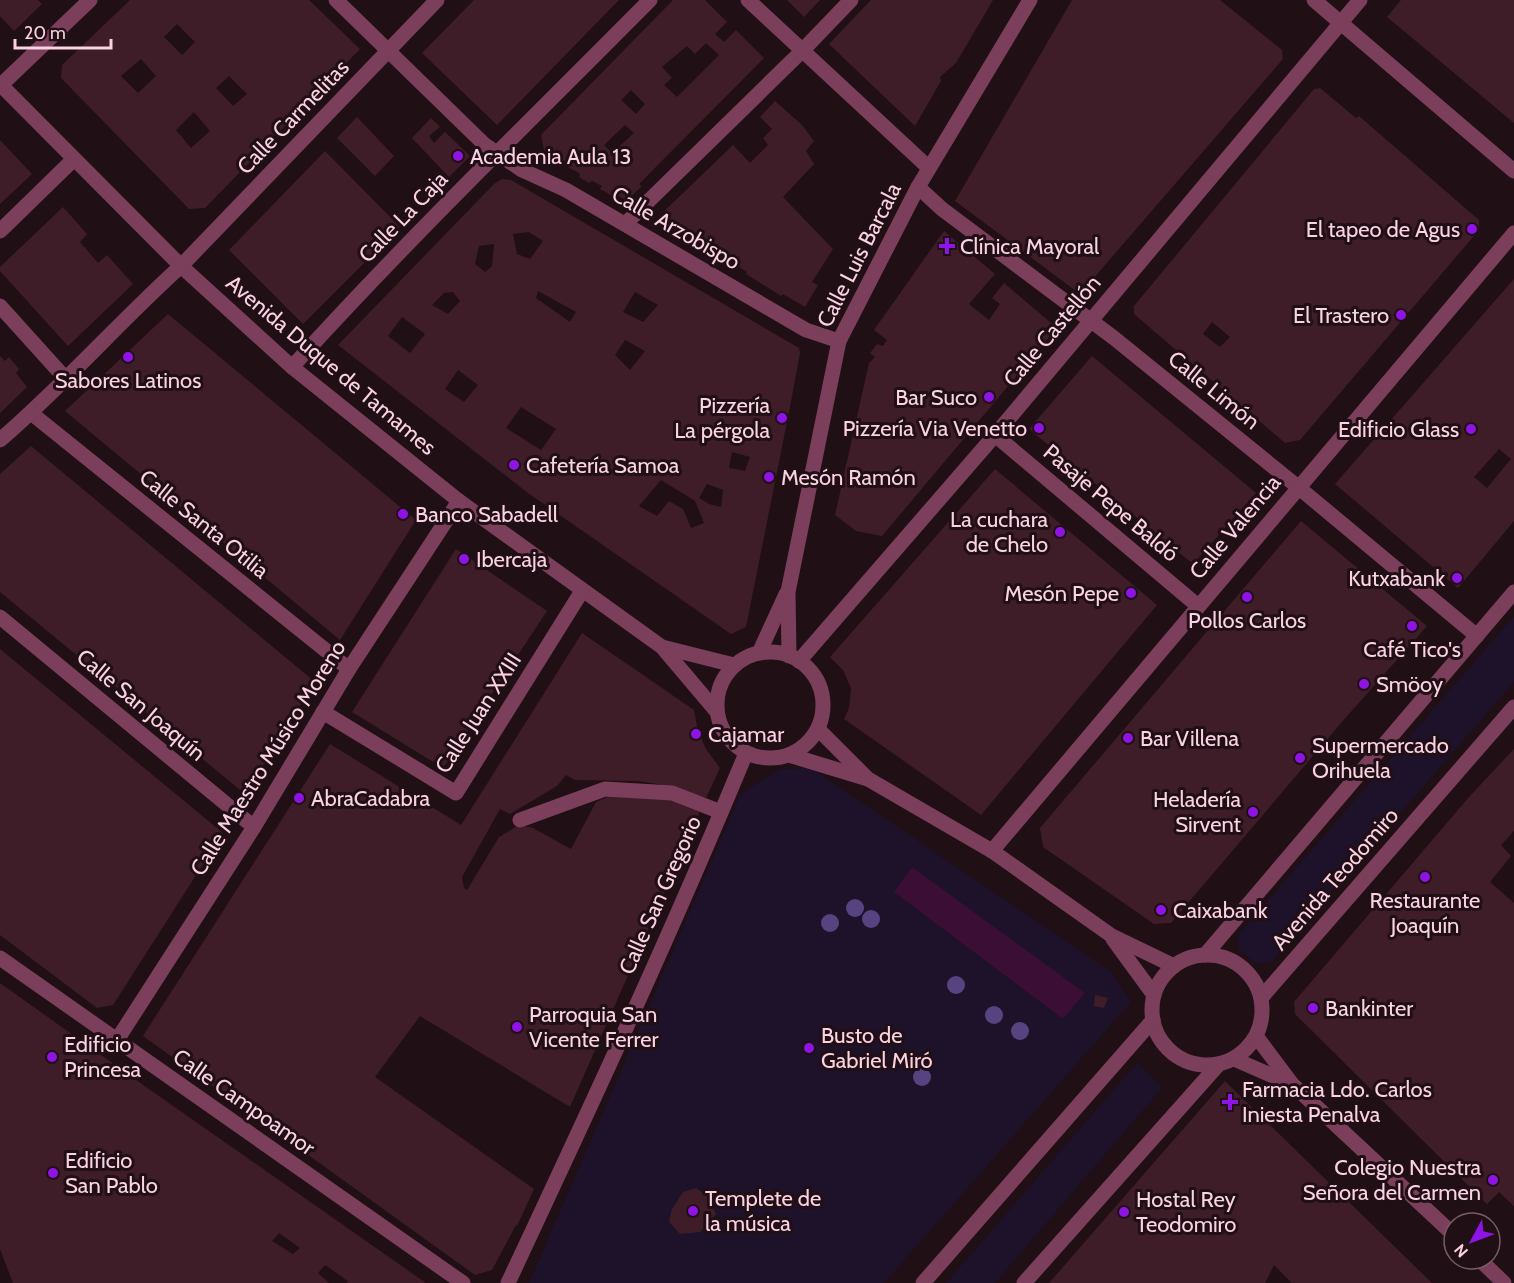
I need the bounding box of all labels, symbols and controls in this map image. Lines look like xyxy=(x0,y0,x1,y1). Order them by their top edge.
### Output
scale bar xyxy=(15,12,111,50)
text: 20 m xyxy=(24,22,66,44)
street label: Calle Carmelitas xyxy=(231,54,355,180)
place label: Academia Aula 13 xyxy=(470,143,631,170)
marker: Academia Aula 13 xyxy=(451,149,465,163)
street label: Calle La Caja xyxy=(353,165,453,268)
street label: Calle Luis Barcala xyxy=(811,178,907,332)
street label: Calle Arzobispo xyxy=(607,180,745,276)
place label: El tapeo de Agus xyxy=(1306,216,1460,243)
marker: El tapeo de Agus xyxy=(1465,222,1479,236)
place label: Clínica Mayoral xyxy=(960,233,1100,260)
marker: Clínica Mayoral xyxy=(938,237,956,255)
street label: Avenida Duque de Tamames xyxy=(221,269,441,461)
street label: Calle Castellón xyxy=(998,270,1106,392)
place label: El Trastero xyxy=(1293,302,1389,329)
marker: El Trastero xyxy=(1394,308,1408,322)
street label: Calle Limón xyxy=(1163,345,1265,435)
marker: Sabores Latinos xyxy=(121,350,135,364)
place label: Sabores Latinos xyxy=(55,367,201,394)
place label: Bar Suco xyxy=(895,384,977,411)
marker: Bar Suco xyxy=(982,390,996,404)
place label: Pizzería La pérgola xyxy=(674,392,770,444)
marker: Pizzería La pérgola xyxy=(775,411,789,425)
place label: Pizzería Via Venetto xyxy=(843,415,1027,442)
place label: Edificio Glass xyxy=(1338,416,1459,443)
marker: Pizzería Via Venetto xyxy=(1032,421,1046,435)
marker: Edificio Glass xyxy=(1464,422,1478,436)
street label: Pasaje Pepe Baldó xyxy=(1038,439,1184,567)
place label: Cafetería Samoa xyxy=(526,452,680,479)
marker: Cafetería Samoa xyxy=(507,458,521,472)
street label: Calle Santa Otilia xyxy=(134,464,274,585)
place label: Mesón Ramón xyxy=(781,464,916,491)
street label: Calle Valencia xyxy=(1184,469,1287,585)
marker: Mesón Ramón xyxy=(762,470,776,484)
place label: Banco Sabadell xyxy=(415,501,559,528)
place label: La cuchara de Chelo xyxy=(950,506,1048,558)
marker: Banco Sabadell xyxy=(396,507,410,521)
marker: La cuchara de Chelo xyxy=(1053,525,1067,539)
place label: Ibercaja xyxy=(476,546,548,573)
marker: Ibercaja xyxy=(457,552,471,566)
place label: Kutxabank xyxy=(1348,565,1445,592)
marker: Kutxabank xyxy=(1450,571,1464,585)
place label: Mesón Pepe xyxy=(1005,580,1119,607)
marker: Mesón Pepe xyxy=(1124,586,1138,600)
marker: Pollos Carlos xyxy=(1240,590,1254,604)
place label: Pollos Carlos xyxy=(1188,607,1306,634)
marker: Café Tico's xyxy=(1405,619,1419,633)
street label: Calle Maestro Músico Moreno xyxy=(184,635,352,881)
place label: Café Tico's xyxy=(1363,636,1461,663)
street label: Calle San Joaquín xyxy=(71,643,211,767)
street label: Calle Juan XXIII xyxy=(429,648,527,778)
place label: Smöoy xyxy=(1376,671,1443,698)
marker: Smöoy xyxy=(1357,677,1371,691)
place label: Cajamar xyxy=(708,721,784,748)
place label: Bar Villena xyxy=(1140,725,1239,752)
marker: Cajamar xyxy=(689,727,703,741)
marker: Bar Villena xyxy=(1121,731,1135,745)
place label: Supermercado Orihuela xyxy=(1312,732,1449,784)
marker: Supermercado Orihuela xyxy=(1293,751,1307,765)
place label: AbraCadabra xyxy=(311,785,431,812)
place label: Heladería Sirvent xyxy=(1153,786,1242,838)
marker: AbraCadabra xyxy=(292,791,306,805)
street label: Avenida Teodomiro xyxy=(1266,802,1404,956)
marker: Heladería Sirvent xyxy=(1246,805,1260,819)
street label: Calle San Gregorio xyxy=(613,812,707,978)
marker: Restaurante Joaquín xyxy=(1418,870,1432,884)
place label: Restaurante Joaquín xyxy=(1370,887,1480,939)
place label: Caixabank xyxy=(1173,897,1268,924)
marker: Caixabank xyxy=(1154,903,1168,917)
place label: Bankinter xyxy=(1325,995,1413,1022)
place label: Parroquia San Vicente Ferrer xyxy=(529,1001,658,1053)
marker: Bankinter xyxy=(1306,1001,1320,1015)
marker: Parroquia San Vicente Ferrer xyxy=(510,1020,524,1034)
place label: Busto de Gabriel Miró xyxy=(821,1022,933,1074)
place label: Edificio Princesa xyxy=(64,1031,142,1083)
marker: Busto de Gabriel Miró xyxy=(802,1041,816,1055)
street label: Calle Campoamor xyxy=(168,1043,320,1161)
marker: Edificio Princesa xyxy=(45,1050,59,1064)
place label: Farmacia Ldo. Carlos Iniesta Penalva xyxy=(1242,1076,1432,1128)
marker: Farmacia Ldo. Carlos Iniesta Penalva xyxy=(1223,1095,1237,1109)
place label: Edificio San Pablo xyxy=(65,1147,158,1199)
place label: Colegio Nuestra Señora del Carmen xyxy=(1303,1154,1481,1206)
marker: Edificio San Pablo xyxy=(46,1166,60,1180)
marker: Colegio Nuestra Señora del Carmen xyxy=(1486,1173,1500,1187)
place label: Templete de la música xyxy=(705,1185,821,1237)
place label: Hostal Rey Teodomiro xyxy=(1136,1186,1236,1238)
marker: Templete de la música xyxy=(686,1204,700,1218)
marker: Hostal Rey Teodomiro xyxy=(1117,1205,1131,1219)
north arrow xyxy=(1442,1211,1502,1271)
text: N xyxy=(1450,1240,1472,1261)

